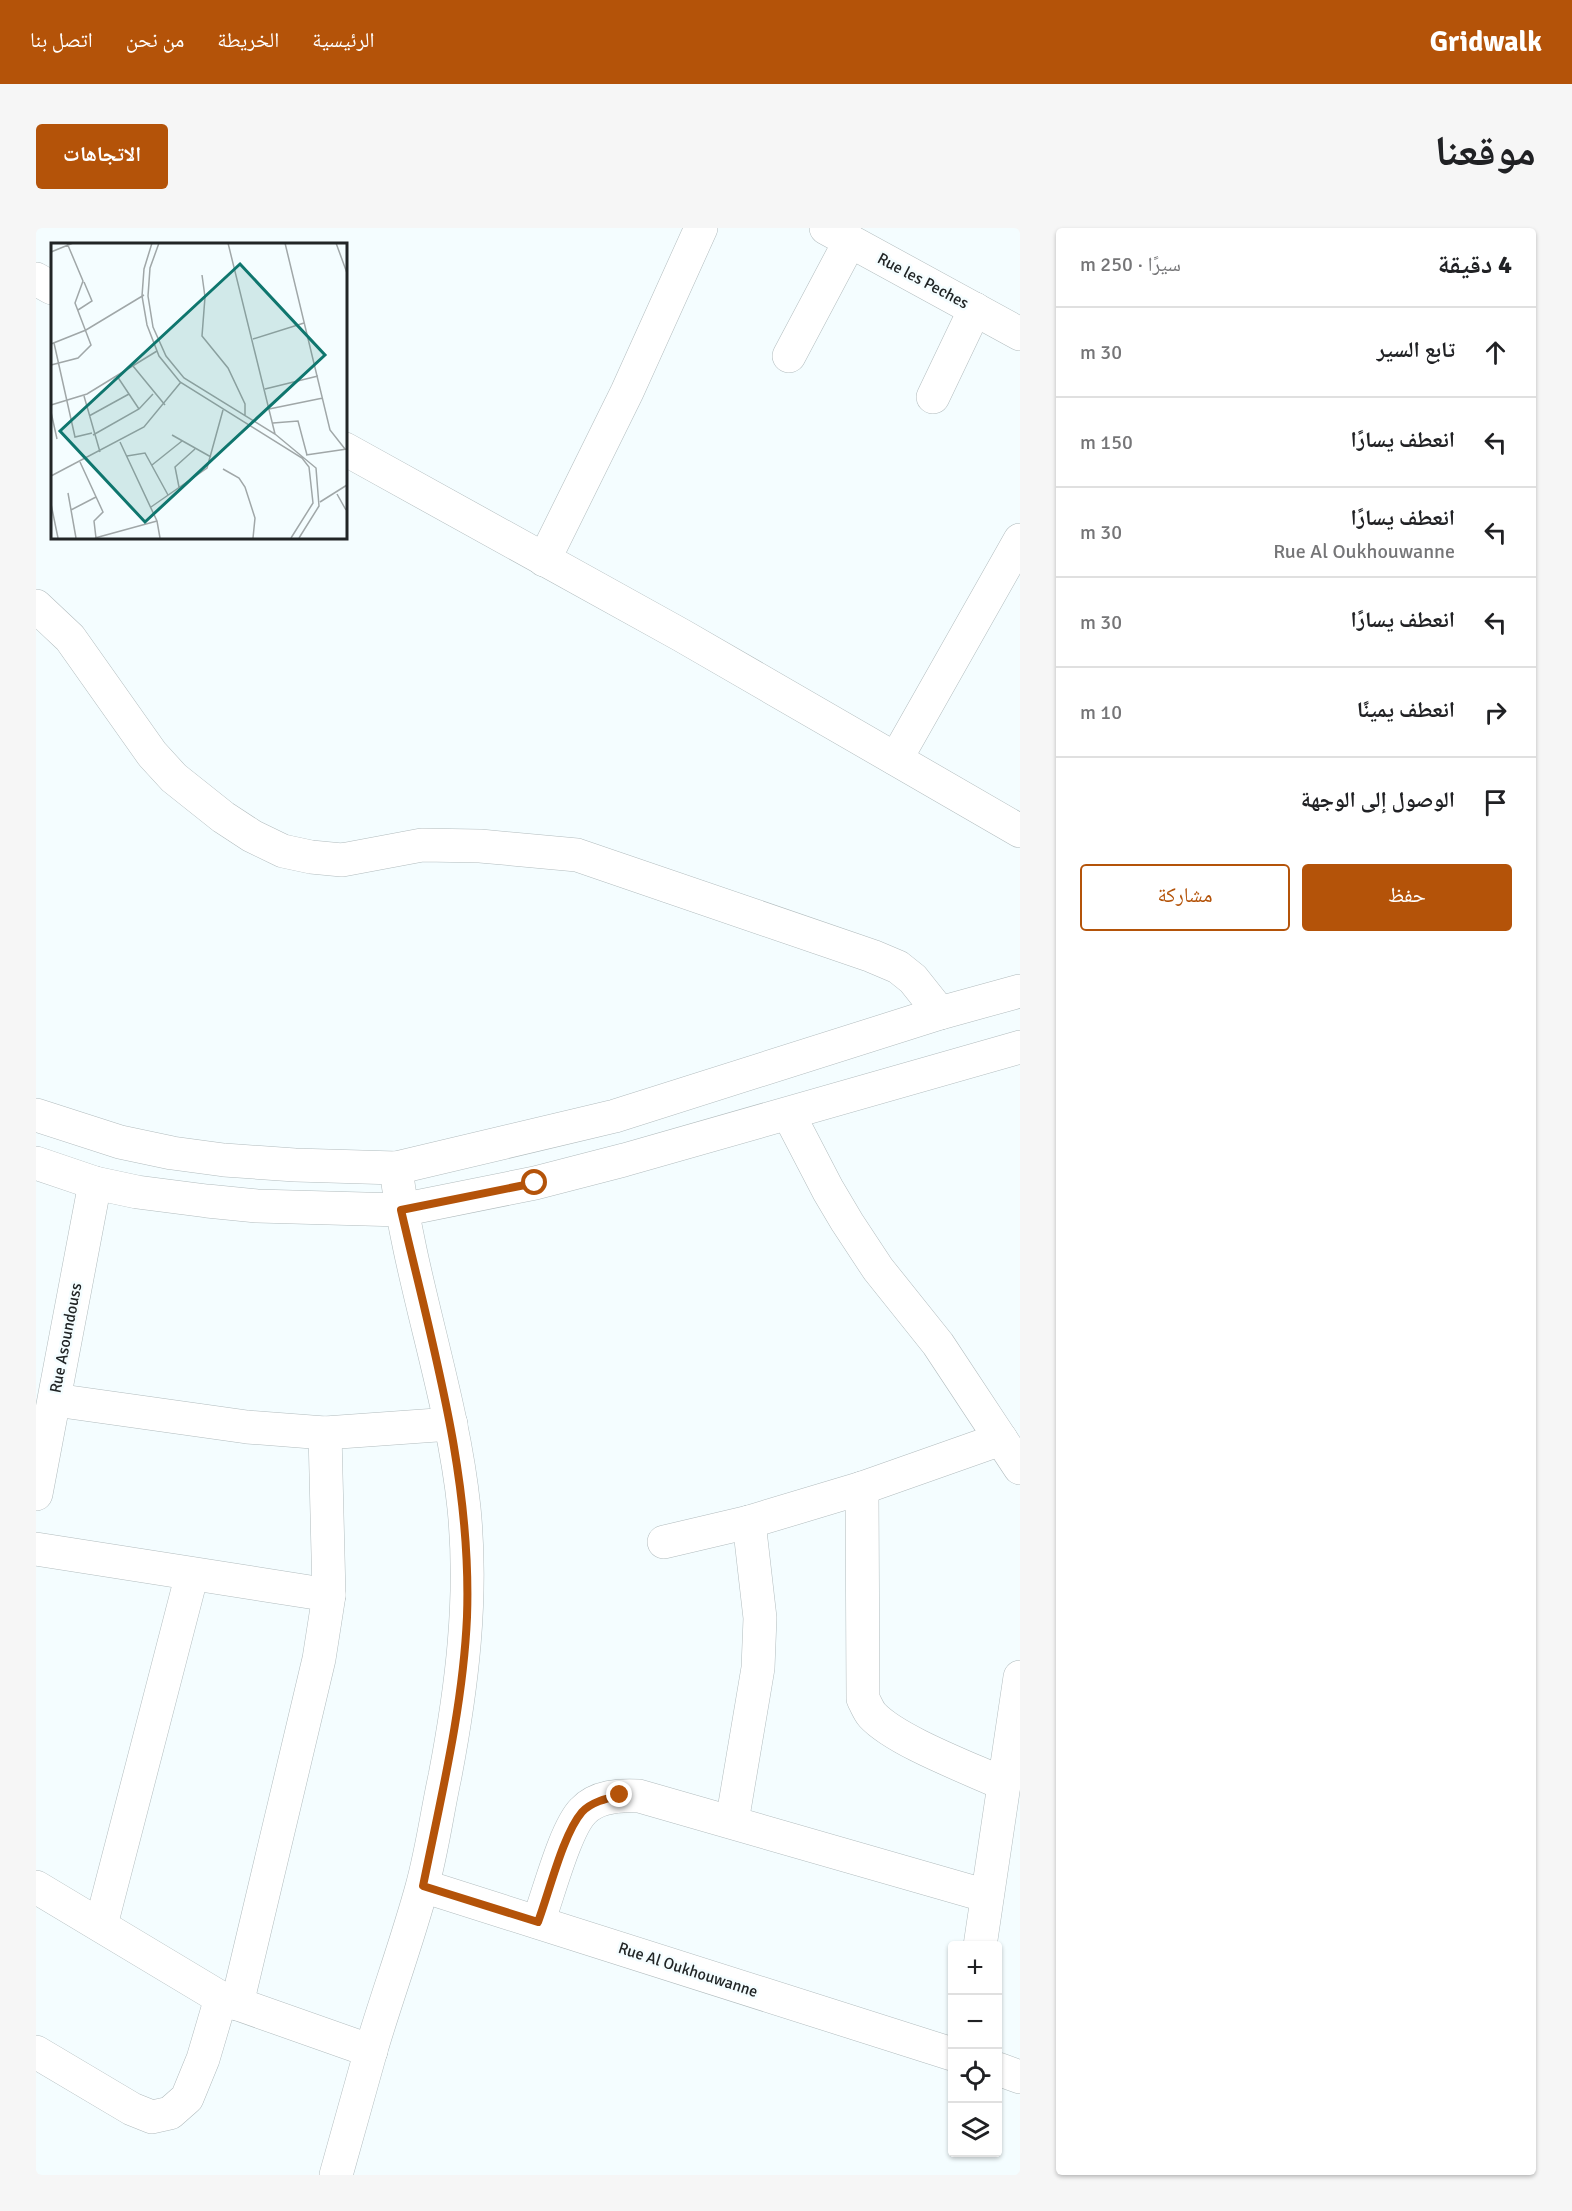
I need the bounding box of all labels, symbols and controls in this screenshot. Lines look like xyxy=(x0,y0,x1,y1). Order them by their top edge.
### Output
text: Gridwalk xyxy=(1430,25,1542,59)
text: اتصل بنا xyxy=(30,27,93,53)
text: من نحن xyxy=(126,27,184,53)
text: الخريطة xyxy=(217,27,279,53)
text: الرئيسية xyxy=(312,27,374,53)
button: الاتجاهات xyxy=(36,124,168,189)
text: موقعنا xyxy=(1435,126,1536,177)
inset map xyxy=(51,243,346,538)
street label: Rue les Peches xyxy=(874,249,972,313)
text: 4 دقيقة xyxy=(1438,249,1512,281)
text: سيرًا · 250 m xyxy=(1080,252,1181,277)
text: تابع السير xyxy=(1377,336,1455,363)
icon: ahead xyxy=(1479,336,1512,369)
text: 30 m xyxy=(1080,340,1122,365)
text: انعطف يسارًا xyxy=(1350,426,1455,453)
icon: left xyxy=(1479,426,1512,459)
text: 150 m xyxy=(1080,430,1133,455)
text: انعطف يسارًا xyxy=(1350,504,1455,531)
icon: left xyxy=(1479,516,1512,549)
text: 30 m xyxy=(1080,520,1122,545)
text: Rue Al Oukhouwanne xyxy=(1273,539,1455,564)
text: انعطف يسارًا xyxy=(1350,606,1455,633)
icon: left xyxy=(1479,606,1512,639)
text: 30 m xyxy=(1080,610,1122,635)
text: انعطف يمينًا xyxy=(1357,696,1455,723)
icon: right xyxy=(1479,696,1512,729)
text: 10 m xyxy=(1080,700,1122,725)
text: الوصول إلى الوجهة xyxy=(1301,786,1455,813)
icon: arrive xyxy=(1479,786,1512,819)
button: مشاركة xyxy=(1080,864,1290,931)
button: حفظ xyxy=(1302,864,1512,931)
route start xyxy=(521,1169,547,1195)
street label: Rue Asoundouss xyxy=(46,1281,86,1395)
route end xyxy=(606,1781,632,1807)
street label: Rue Al Oukhouwanne xyxy=(616,1938,760,2002)
map controls xyxy=(948,1941,1002,2157)
button: + xyxy=(948,1941,1002,1995)
button: − xyxy=(948,1995,1002,2049)
button: locate xyxy=(948,2049,1002,2103)
button: layers xyxy=(948,2103,1002,2157)

